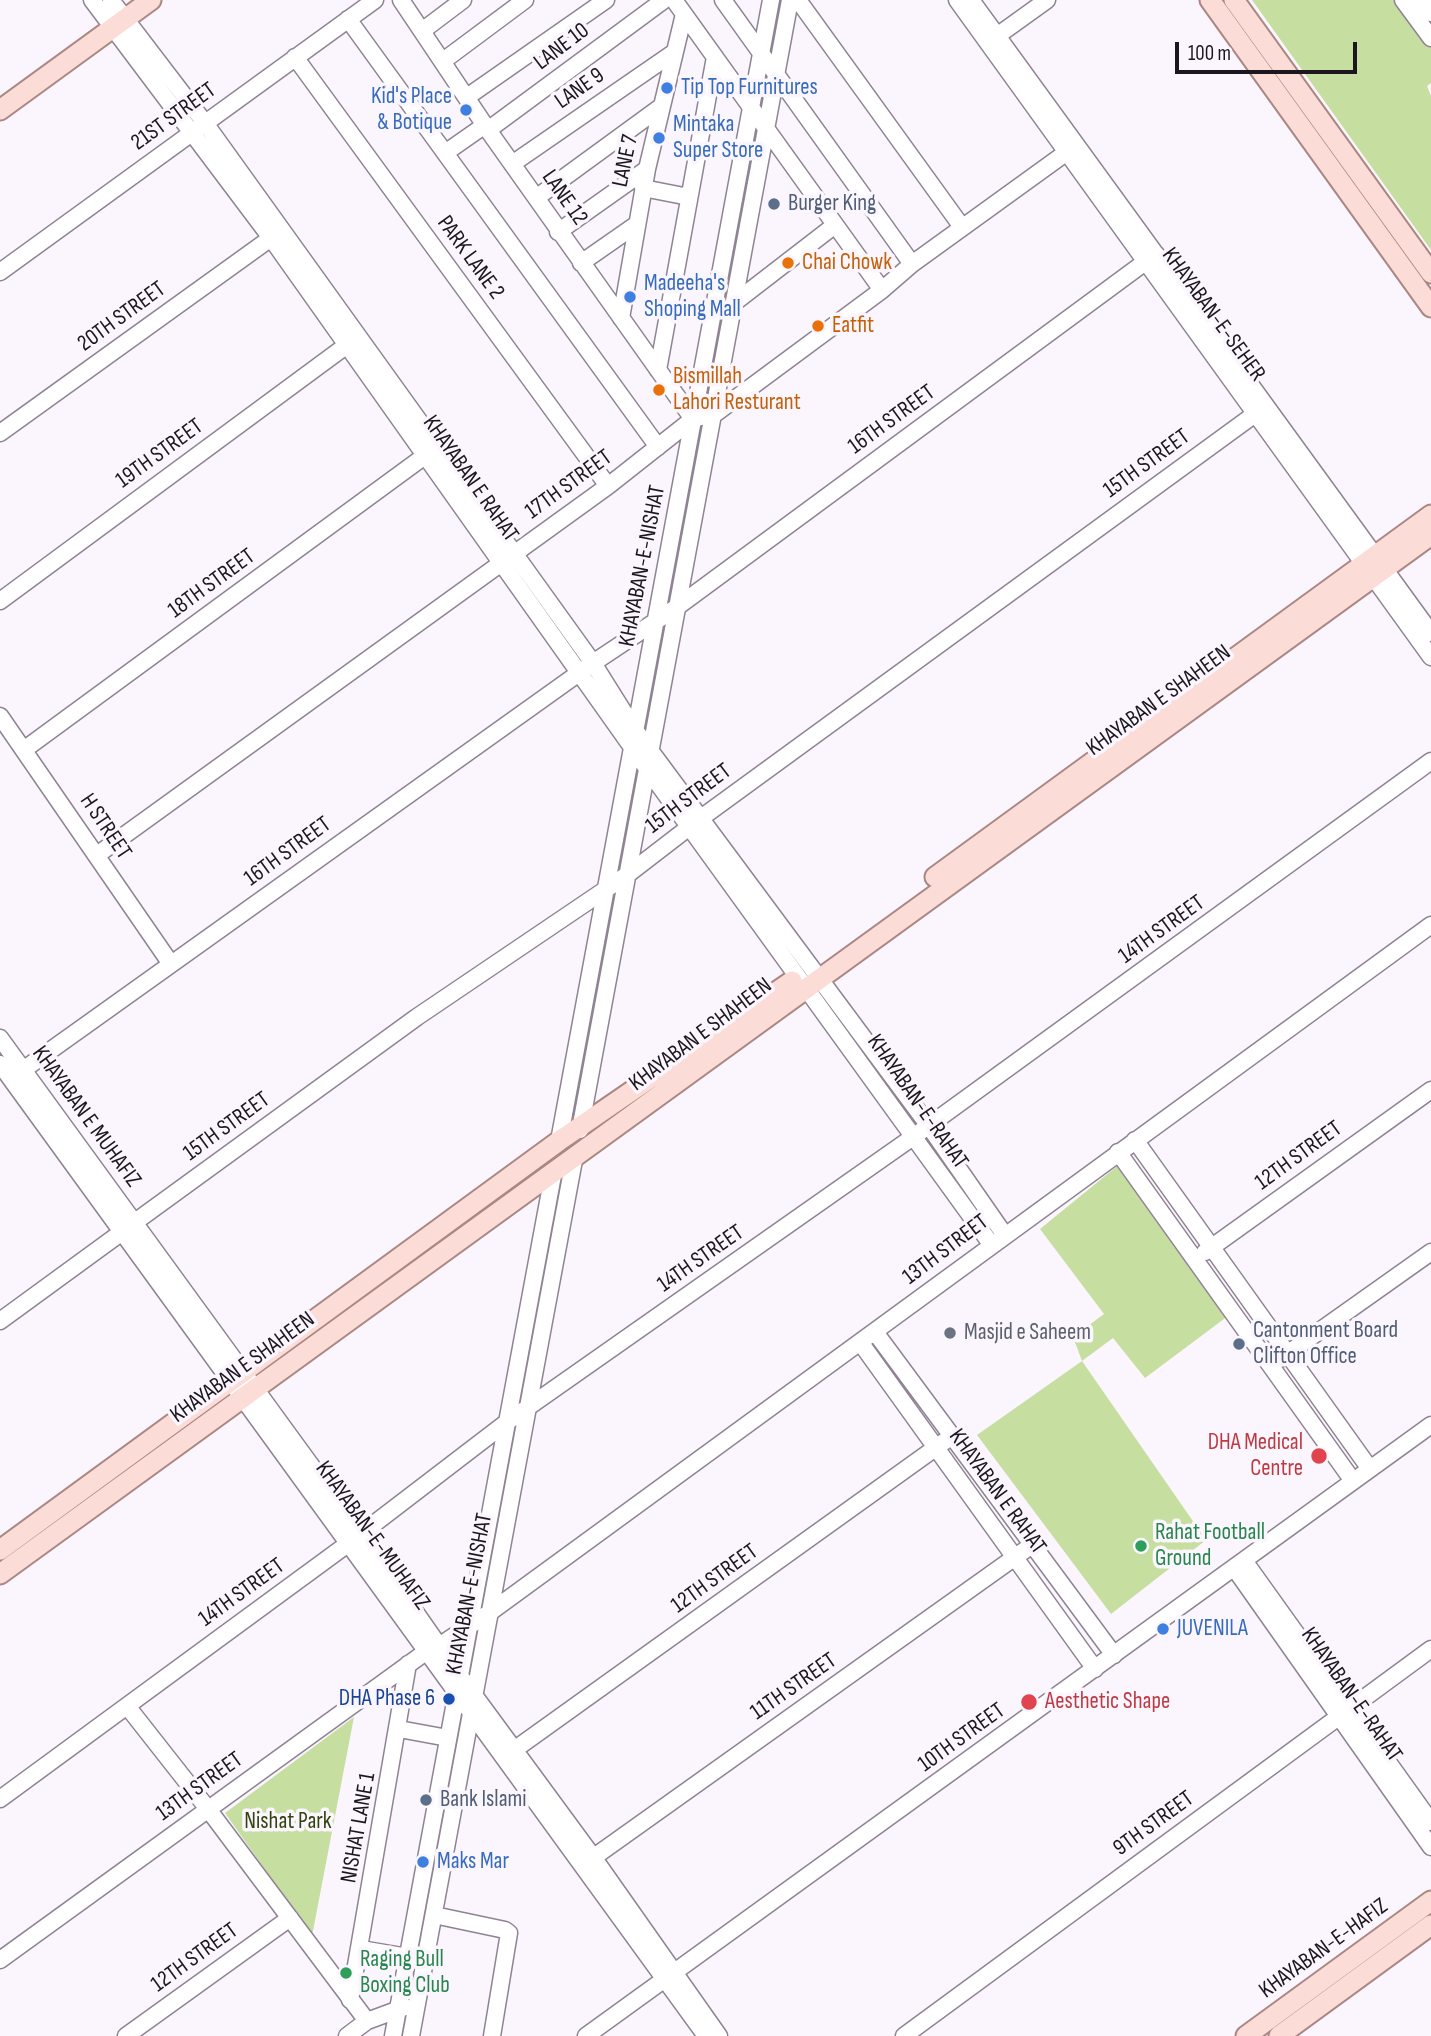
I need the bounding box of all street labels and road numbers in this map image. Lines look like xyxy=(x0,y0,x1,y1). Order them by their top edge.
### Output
street label: LANE 10 xyxy=(529,17,595,77)
street label: LANE 9 xyxy=(550,62,610,116)
street label: 21ST STREET xyxy=(126,77,222,157)
street label: LANE 7 xyxy=(607,132,645,190)
street label: LANE 12 xyxy=(535,165,593,231)
street label: PARK LANE 2 xyxy=(430,211,510,305)
street label: KHAYABAN-E-SEHER xyxy=(1155,243,1271,387)
street label: 20TH STREET xyxy=(73,276,171,358)
street label: 16TH STREET xyxy=(843,379,941,461)
street label: KHAYABAN E RAHAT xyxy=(416,410,524,548)
street label: 19TH STREET xyxy=(111,413,209,495)
street label: 15TH STREET xyxy=(1098,423,1196,505)
street label: 17TH STREET xyxy=(520,444,618,526)
street label: KHAYABAN-E-NISHAT xyxy=(614,483,672,649)
street label: 18TH STREET xyxy=(163,543,261,625)
street label: KHAYABAN E SHAHEEN xyxy=(1081,639,1237,763)
street label: 15TH STREET xyxy=(641,758,737,840)
street label: H STREET xyxy=(73,789,137,865)
street label: 16TH STREET xyxy=(239,811,337,893)
street label: 14TH STREET xyxy=(1114,890,1210,970)
street label: KHAYABAN E SHAHEEN xyxy=(624,972,778,1098)
street label: KHAYABAN-E-RAHAT xyxy=(860,1030,974,1174)
street label: KHAYABAN E MUHAFIZ xyxy=(26,1041,146,1193)
street label: 15TH STREET xyxy=(178,1086,276,1168)
street label: 12TH STREET xyxy=(1250,1115,1348,1197)
street label: 13TH STREET xyxy=(898,1209,994,1291)
street label: 14TH STREET xyxy=(652,1219,750,1299)
street label: KHAYABAN E SHAHEEN xyxy=(165,1306,321,1430)
street label: KHAYABAN E RAHAT xyxy=(942,1424,1052,1560)
street label: KHAYABAN-E-MUHAFIZ xyxy=(309,1456,435,1616)
street label: KHAYABAN-E-NISHAT xyxy=(441,1511,499,1677)
street label: 12TH STREET xyxy=(666,1538,764,1620)
street label: 14TH STREET xyxy=(194,1553,290,1633)
street label: KHAYABAN-E-RAHAT xyxy=(1294,1623,1408,1767)
street label: 11TH STREET xyxy=(746,1647,842,1727)
street label: 10TH STREET xyxy=(913,1697,1011,1779)
street label: 13TH STREET xyxy=(151,1746,249,1828)
street label: NISHAT LANE 1 xyxy=(336,1771,382,1885)
street label: 9TH STREET xyxy=(1108,1786,1200,1862)
street label: KHAYABAN-E-HAFIZ xyxy=(1254,1893,1394,2005)
street label: 12TH STREET xyxy=(146,1917,244,1999)

